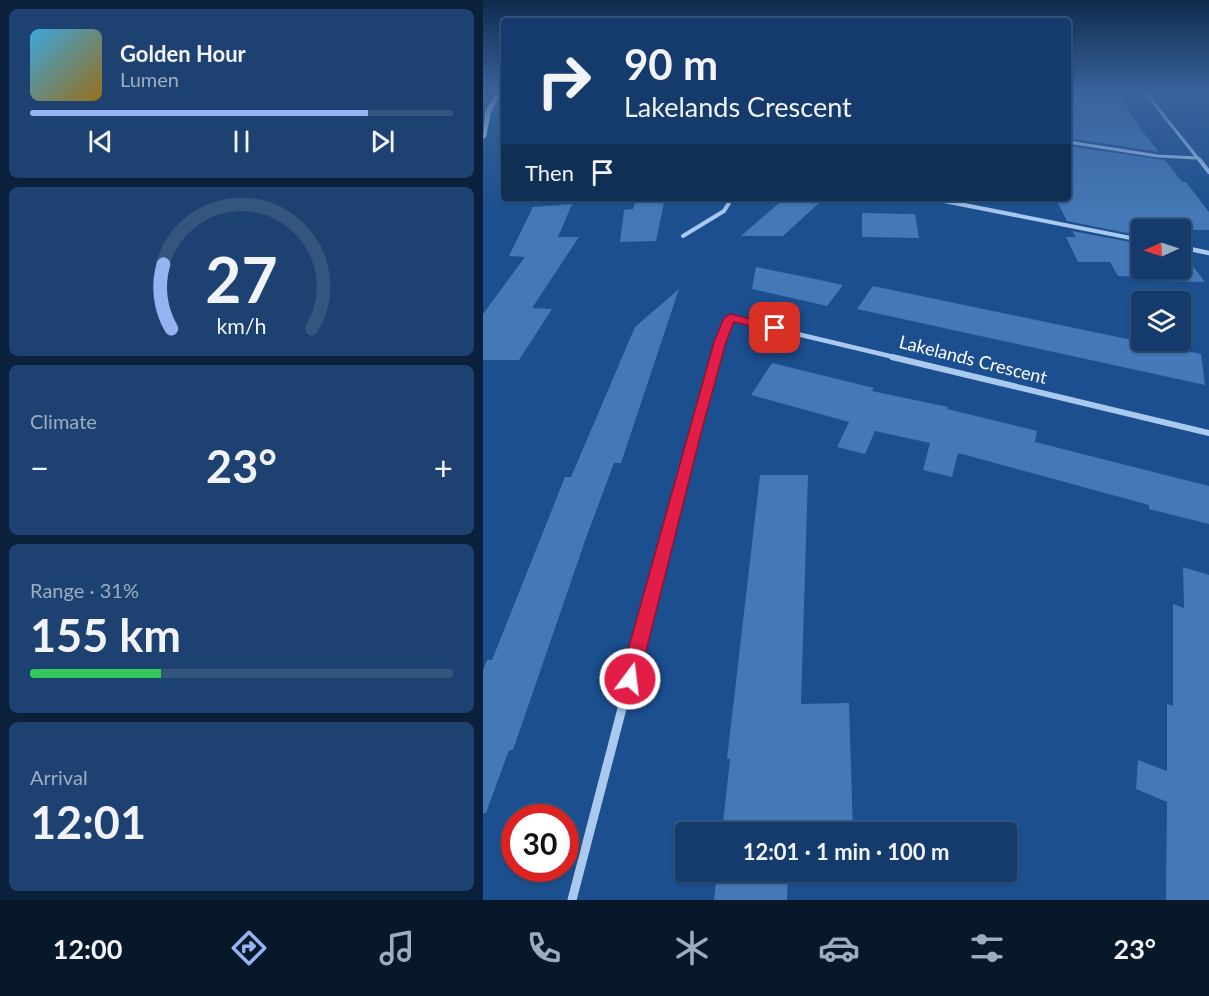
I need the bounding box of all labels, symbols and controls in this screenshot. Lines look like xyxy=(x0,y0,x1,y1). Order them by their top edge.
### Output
text: 90 m xyxy=(624,39,718,89)
text: Golden Hour xyxy=(120,40,246,67)
icon: right xyxy=(525,42,603,120)
text: Lumen xyxy=(120,67,179,91)
text: Lakelands Crescent xyxy=(624,90,852,123)
icon: previous xyxy=(84,125,117,158)
icon: pause xyxy=(225,125,258,158)
icon: next xyxy=(366,125,399,158)
icon: arrive xyxy=(586,156,619,189)
text: Then xyxy=(525,159,574,186)
north arrow xyxy=(1131,219,1191,279)
map controls xyxy=(1131,219,1191,351)
text: 27 xyxy=(205,241,278,316)
button: layers xyxy=(1131,291,1191,351)
pin xyxy=(749,302,800,353)
icon: arrive xyxy=(758,311,791,344)
text: km/h xyxy=(216,313,267,339)
street label: Lakelands Crescent xyxy=(897,330,1050,388)
text: Climate xyxy=(30,409,97,433)
text: 23° xyxy=(206,439,277,493)
text: − xyxy=(30,447,49,487)
text: + xyxy=(434,447,453,487)
text: Range · 31% xyxy=(30,578,139,602)
text: 155 km xyxy=(30,608,181,662)
position arrow xyxy=(598,647,662,711)
text: Arrival xyxy=(30,765,88,789)
text: 12:01 xyxy=(30,795,146,849)
speed limit sign: 30 xyxy=(501,804,579,882)
text: 12:01 · 1 min · 100 m xyxy=(743,838,949,865)
icon: directions xyxy=(228,927,270,969)
icon: music xyxy=(376,927,418,969)
icon: phone xyxy=(523,927,565,969)
icon: climate xyxy=(671,927,713,969)
icon: car xyxy=(818,927,860,969)
icon: filters xyxy=(966,927,1008,969)
text: 12:00 xyxy=(53,932,122,965)
text: 23° xyxy=(1114,932,1156,965)

